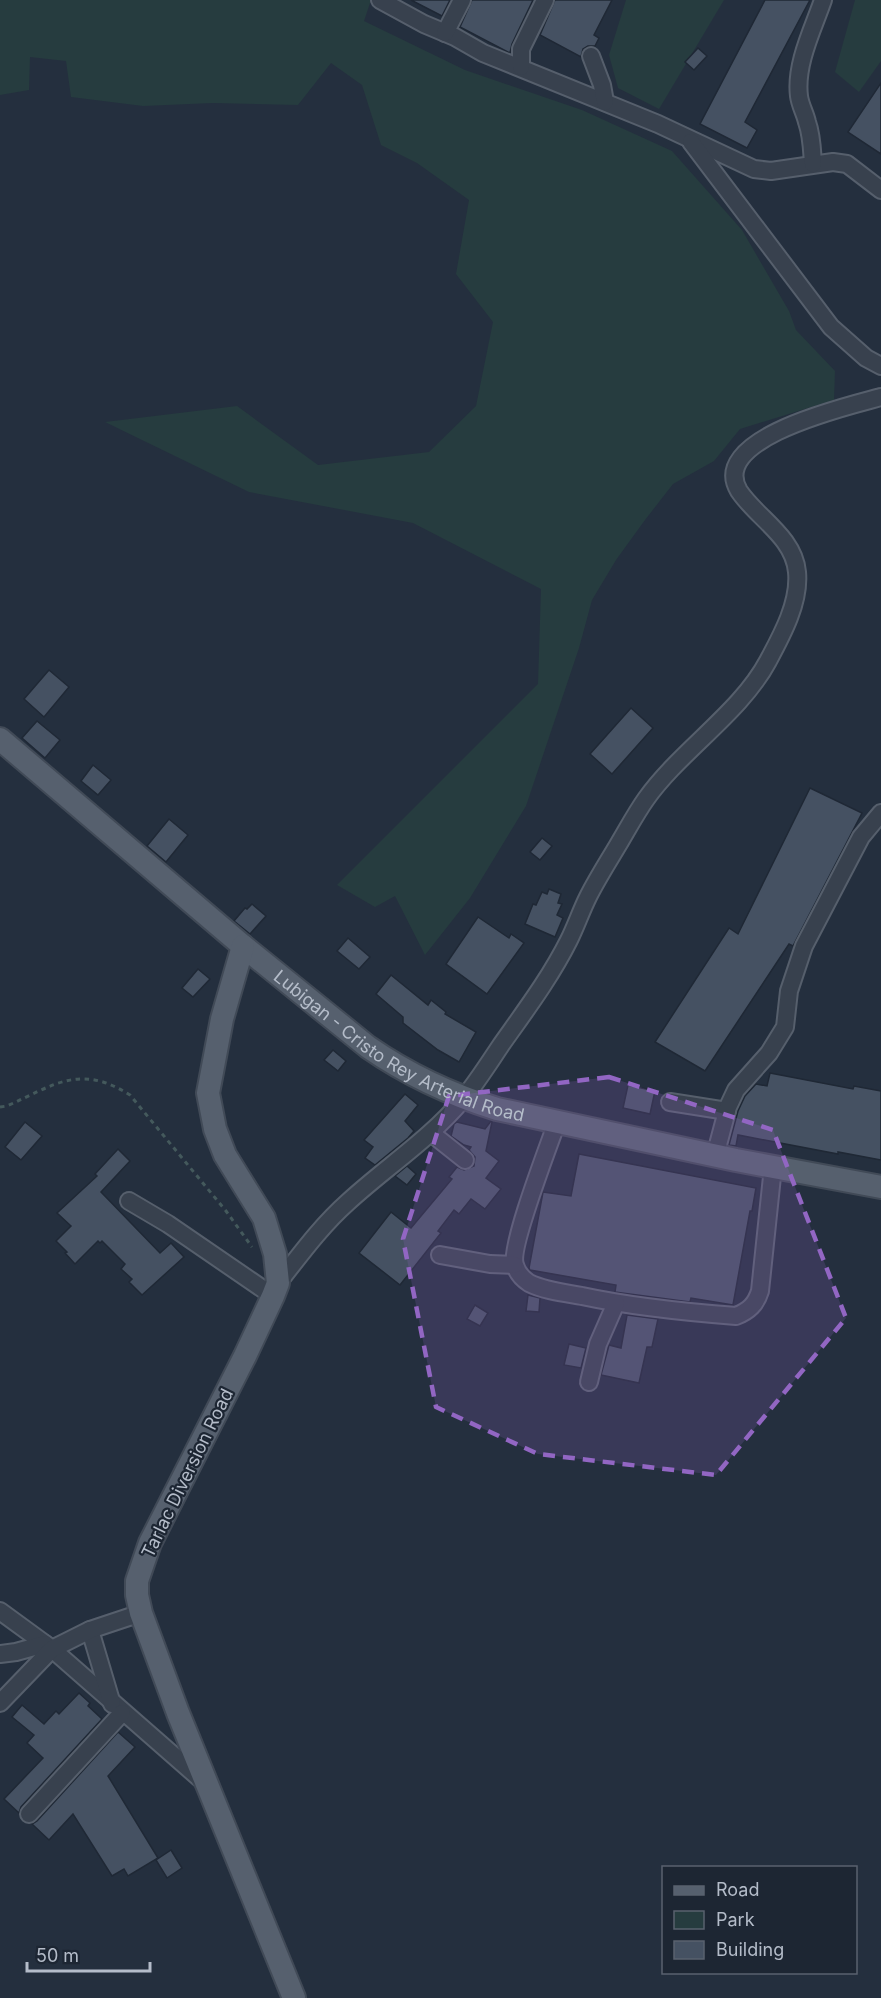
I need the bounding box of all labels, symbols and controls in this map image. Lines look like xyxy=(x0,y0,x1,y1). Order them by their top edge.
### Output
street label: Lubigan - Cristo Rey Arterial Road xyxy=(270,965,526,1125)
street label: Tarlac Diversion Road xyxy=(137,1385,237,1561)
legend xyxy=(662,1866,857,1974)
text: Road xyxy=(716,1879,759,1900)
text: Park xyxy=(716,1909,755,1930)
scale bar xyxy=(27,1935,150,1973)
text: Building xyxy=(716,1939,784,1960)
text: 50 m xyxy=(36,1945,79,1966)

